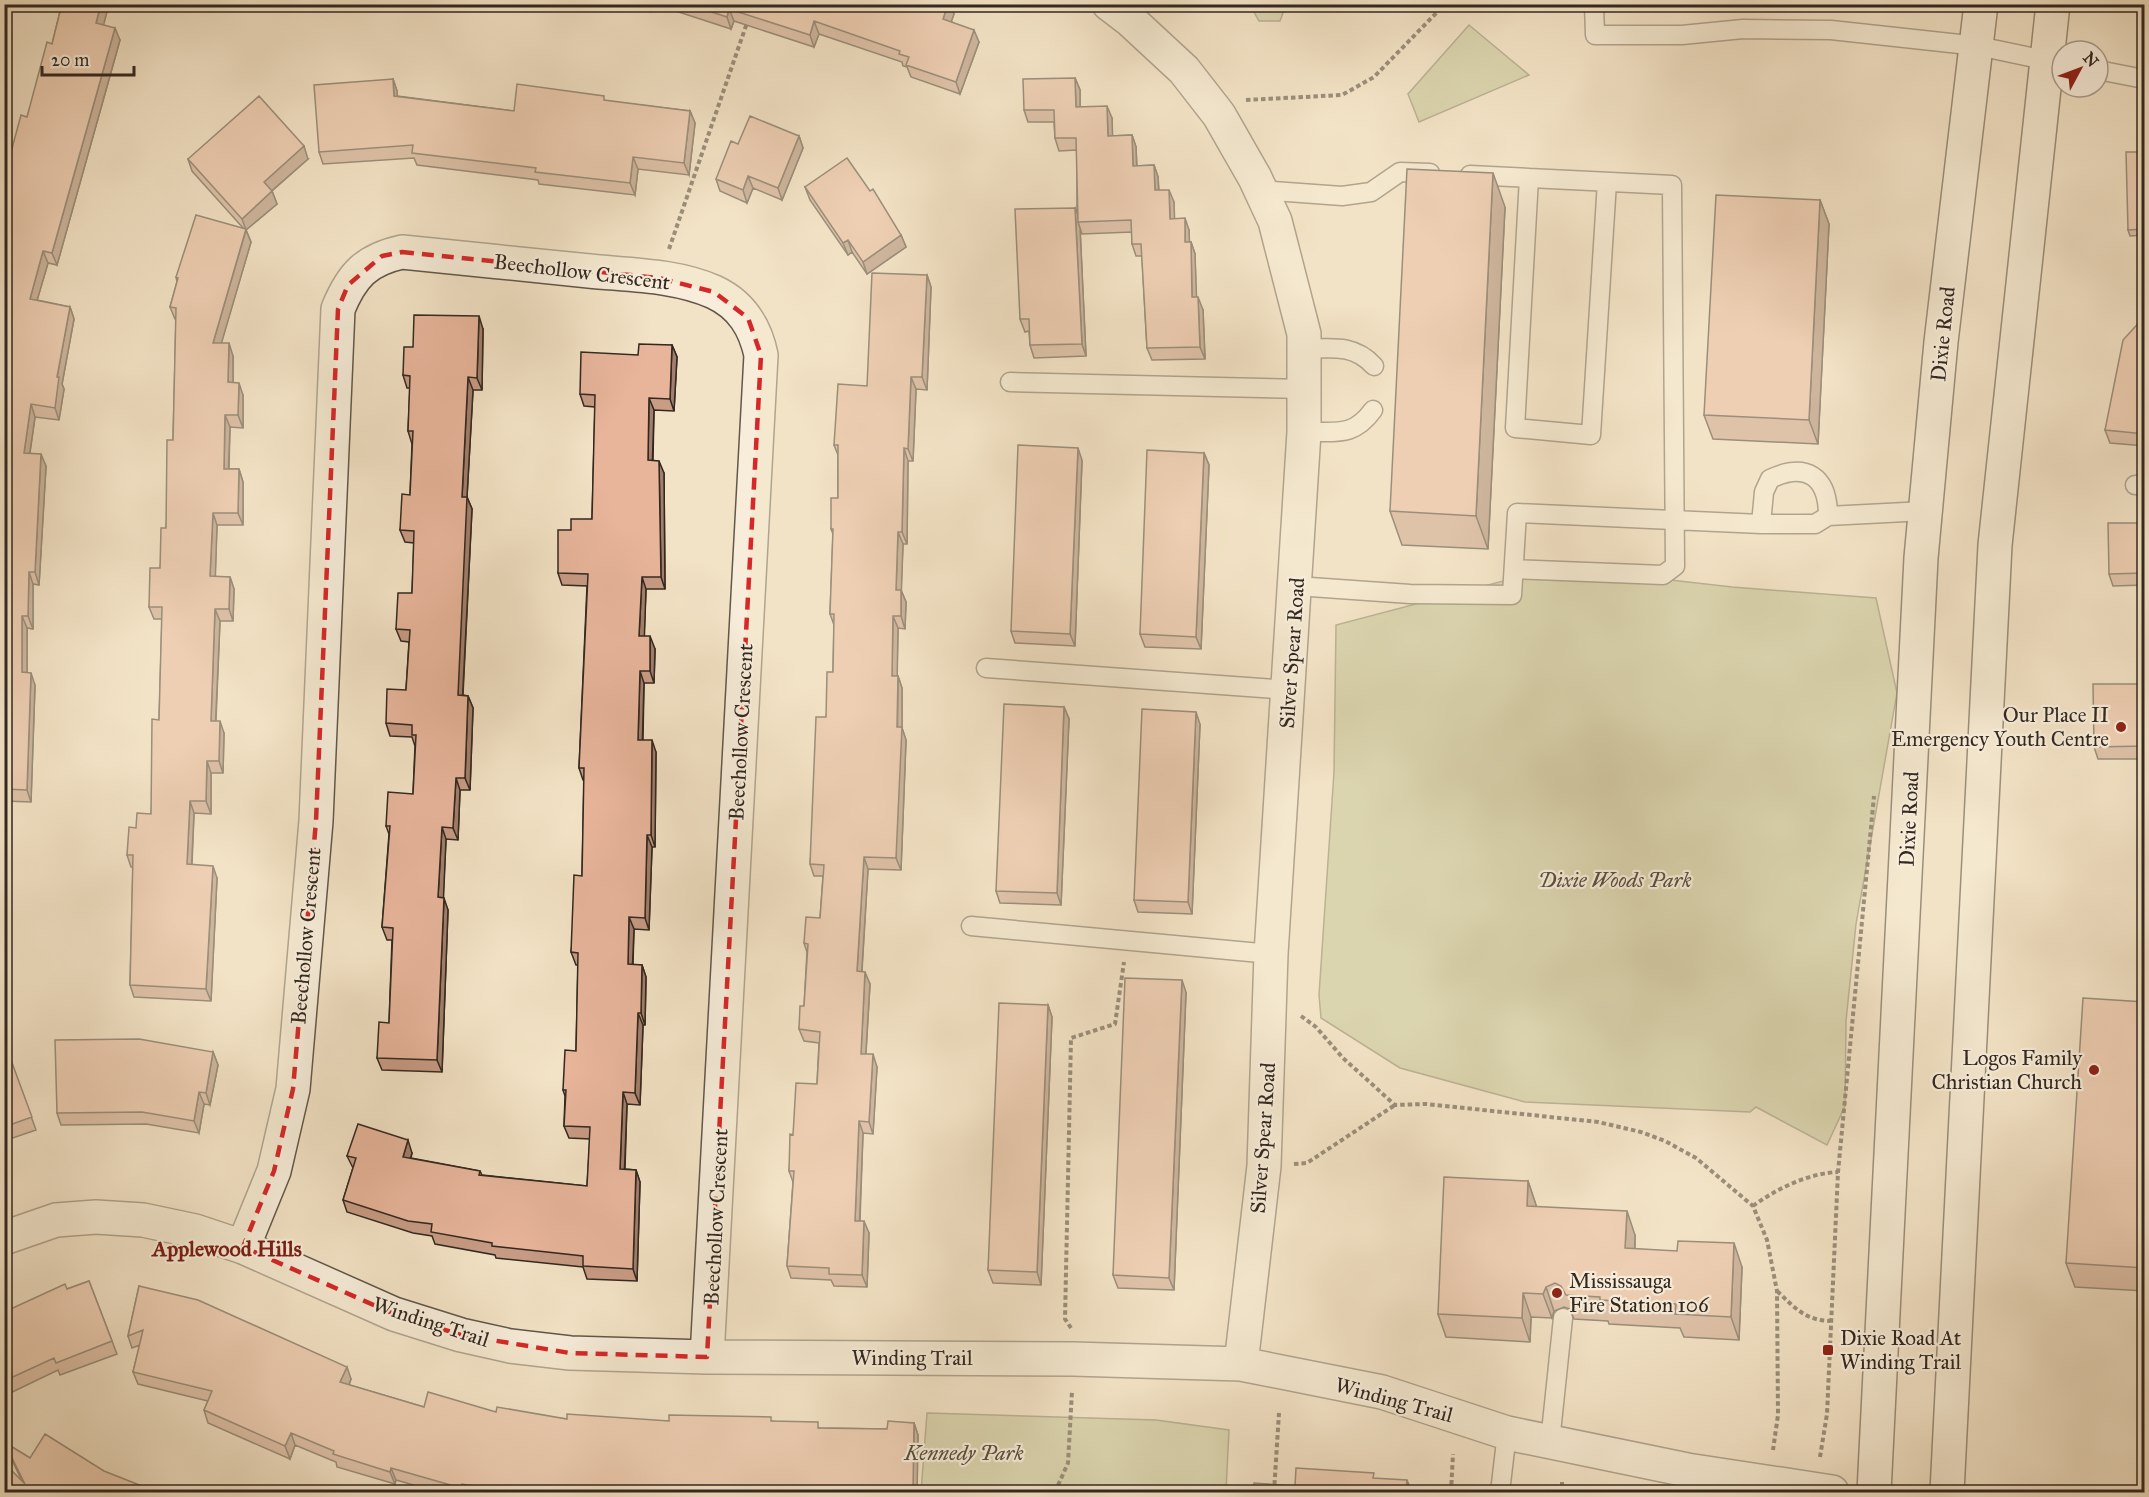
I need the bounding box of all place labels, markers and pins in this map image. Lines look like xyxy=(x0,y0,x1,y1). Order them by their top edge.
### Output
place label: Our Place II Emergency Youth Centre xyxy=(1891,702,2109,752)
marker: Our Place II Emergency Youth Centre xyxy=(2114,720,2128,734)
place label: Logos Family Christian Church xyxy=(1931,1045,2083,1095)
marker: Logos Family Christian Church xyxy=(2087,1063,2101,1077)
place label: Mississauga Fire Station 106 xyxy=(1569,1268,1710,1318)
marker: Mississauga Fire Station 106 xyxy=(1550,1286,1564,1300)
place label: Dixie Road At Winding Trail xyxy=(1840,1325,1962,1375)
marker: Dixie Road At Winding Trail xyxy=(1821,1343,1835,1357)

